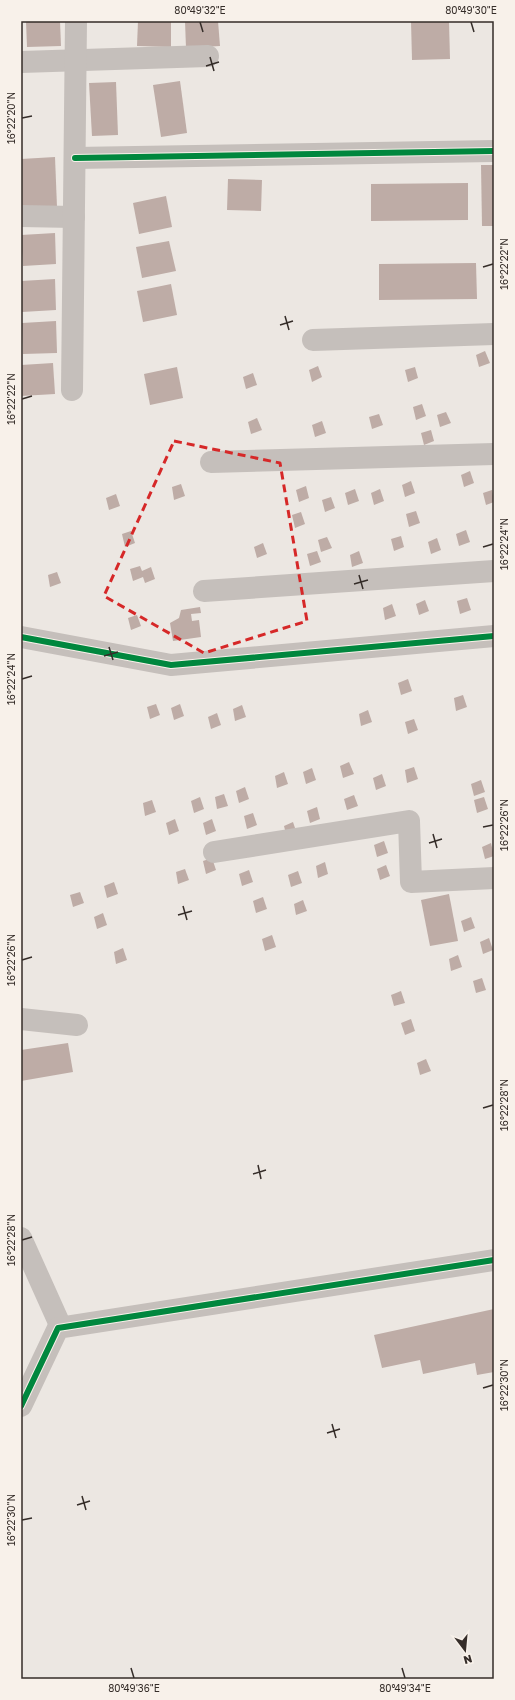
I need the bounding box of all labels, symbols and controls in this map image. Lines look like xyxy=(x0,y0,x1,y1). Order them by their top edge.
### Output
text: 80°49'32"E xyxy=(174,4,226,16)
text: 80°49'30"E xyxy=(445,4,497,16)
text: 16°22'20"N xyxy=(5,92,17,144)
text: 16°22'22"N xyxy=(498,238,510,290)
text: 16°22'22"N xyxy=(5,373,17,425)
text: 16°22'24"N xyxy=(498,518,510,570)
text: 16°22'24"N xyxy=(5,653,17,705)
text: 16°22'26"N xyxy=(498,799,510,851)
text: 16°22'26"N xyxy=(5,934,17,986)
text: 16°22'28"N xyxy=(498,1079,510,1131)
text: 16°22'28"N xyxy=(5,1214,17,1266)
text: 16°22'30"N xyxy=(498,1359,510,1411)
text: 16°22'30"N xyxy=(5,1494,17,1546)
north arrow xyxy=(445,1630,485,1670)
text: N xyxy=(462,1653,474,1667)
text: 80°49'36"E xyxy=(108,1682,160,1694)
text: 80°49'34"E xyxy=(379,1682,431,1694)

